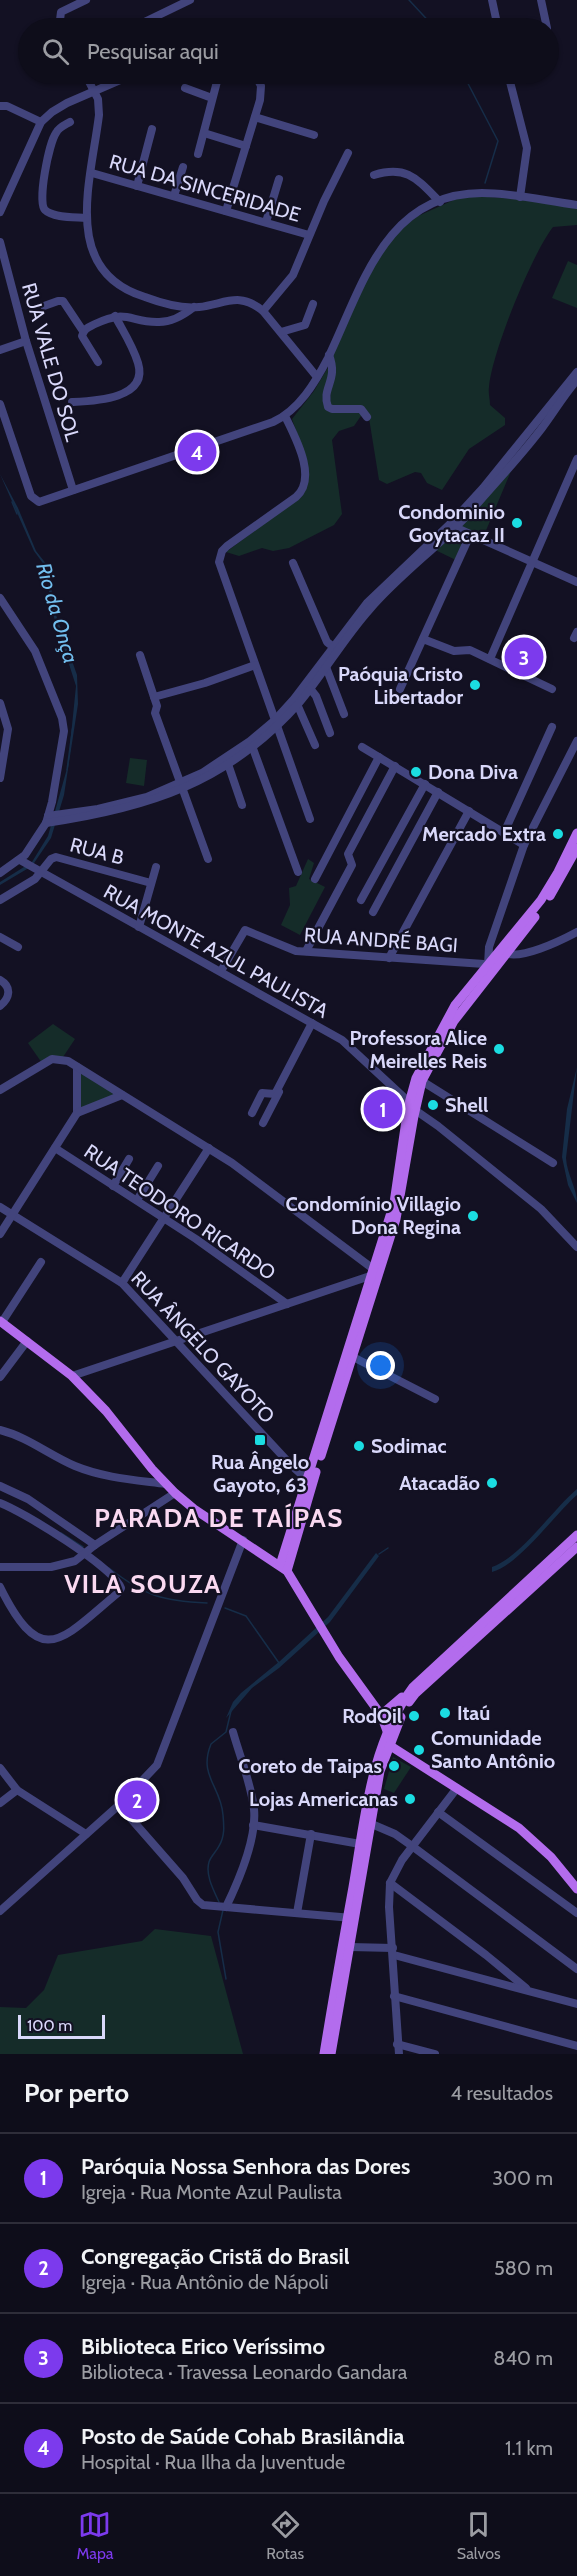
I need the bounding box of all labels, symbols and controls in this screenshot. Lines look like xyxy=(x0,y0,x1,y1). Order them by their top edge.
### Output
search box xyxy=(18,18,559,84)
icon: search xyxy=(39,35,72,68)
text: Pesquisar aqui xyxy=(87,38,219,65)
street label: RUA DA SINCERIDADE xyxy=(107,149,303,227)
street label: RUA VALE DO SOL xyxy=(17,280,85,444)
pin: 4 xyxy=(178,430,216,474)
place label: Condominio Goytacaz II xyxy=(398,500,505,547)
marker: Condominio Goytacaz II xyxy=(510,516,524,530)
water label: Rio da Onça xyxy=(31,560,84,666)
pin: 3 xyxy=(504,634,544,680)
place label: Paóquia Cristo Libertador xyxy=(338,662,463,709)
marker: Paóquia Cristo Libertador xyxy=(468,678,482,692)
place label: Dona Diva xyxy=(428,760,518,784)
marker: Dona Diva xyxy=(409,765,423,779)
place label: Mercado Extra xyxy=(422,822,546,846)
marker: Mercado Extra xyxy=(551,827,565,841)
street label: RUA B xyxy=(67,832,127,870)
street label: RUA MONTE AZUL PAULISTA xyxy=(100,879,333,1023)
street label: RUA ANDRÉ BAGI xyxy=(303,923,459,957)
place label: Professora Alice Meirelles Reis xyxy=(350,1026,487,1073)
marker: Professora Alice Meirelles Reis xyxy=(492,1042,506,1056)
pin: 1 xyxy=(364,1086,403,1132)
place label: Shell xyxy=(445,1093,488,1117)
marker: Shell xyxy=(426,1098,440,1112)
street label: RUA TEODORO RICARDO xyxy=(80,1139,280,1285)
place label: Condomínio Villagio Dona Regina xyxy=(286,1192,461,1239)
marker: Condomínio Villagio Dona Regina xyxy=(466,1209,480,1223)
street label: RUA ÂNGELO GAYOTO xyxy=(126,1266,280,1428)
your location xyxy=(366,1351,395,1380)
marker: Rua Ângelo Gayoto, 63 xyxy=(253,1433,267,1447)
place label: Sodimac xyxy=(371,1434,447,1458)
marker: Sodimac xyxy=(352,1439,366,1453)
place label: Rua Ângelo Gayoto, 63 xyxy=(211,1450,309,1497)
place label: Atacadão xyxy=(399,1471,480,1495)
marker: Atacadão xyxy=(485,1476,499,1490)
district label: PARADA DE TAÍPAS xyxy=(94,1502,344,1534)
district label: VILA SOUZA xyxy=(64,1568,222,1600)
place label: Itaú xyxy=(457,1701,490,1725)
place label: RodOil xyxy=(342,1704,402,1728)
marker: Itaú xyxy=(438,1706,452,1720)
marker: RodOil xyxy=(407,1709,421,1723)
place label: Comunidade Santo Antônio xyxy=(431,1726,555,1773)
marker: Comunidade Santo Antônio xyxy=(412,1743,426,1757)
place label: Coreto de Taipas xyxy=(238,1754,382,1778)
marker: Coreto de Taipas xyxy=(387,1759,401,1773)
pin: 2 xyxy=(118,1778,156,1822)
place label: Lojas Americanas xyxy=(249,1787,398,1811)
marker: Lojas Americanas xyxy=(403,1792,417,1806)
scale bar xyxy=(18,2012,105,2040)
text: 100 m xyxy=(27,2016,72,2035)
text: Por perto xyxy=(24,2077,129,2109)
text: 4 resultados xyxy=(451,2081,553,2105)
text: Paróquia Nossa Senhora das Dores xyxy=(81,2153,410,2180)
text: 1 xyxy=(40,2166,47,2190)
text: 300 m xyxy=(492,2166,553,2190)
text: Igreja · Rua Monte Azul Paulista xyxy=(81,2180,342,2204)
text: Congregação Cristã do Brasil xyxy=(81,2243,350,2270)
text: 2 xyxy=(38,2256,49,2280)
text: 580 m xyxy=(494,2256,553,2280)
text: Igreja · Rua Antônio de Nápoli xyxy=(81,2270,328,2294)
text: Biblioteca Erico Veríssimo xyxy=(81,2333,325,2360)
text: 3 xyxy=(38,2346,49,2370)
text: 840 m xyxy=(493,2346,553,2370)
text: Biblioteca · Travessa Leonardo Gandara xyxy=(81,2360,407,2384)
text: Posto de Saúde Cohab Brasilândia xyxy=(81,2423,405,2450)
text: 4 xyxy=(37,2436,50,2460)
text: 1.1 km xyxy=(505,2436,553,2460)
text: Hospital · Rua Ilha da Juventude xyxy=(81,2450,345,2474)
tab: Mapa xyxy=(76,2508,114,2563)
tab: Rotas xyxy=(266,2508,304,2563)
tab: Salvos xyxy=(457,2508,501,2563)

